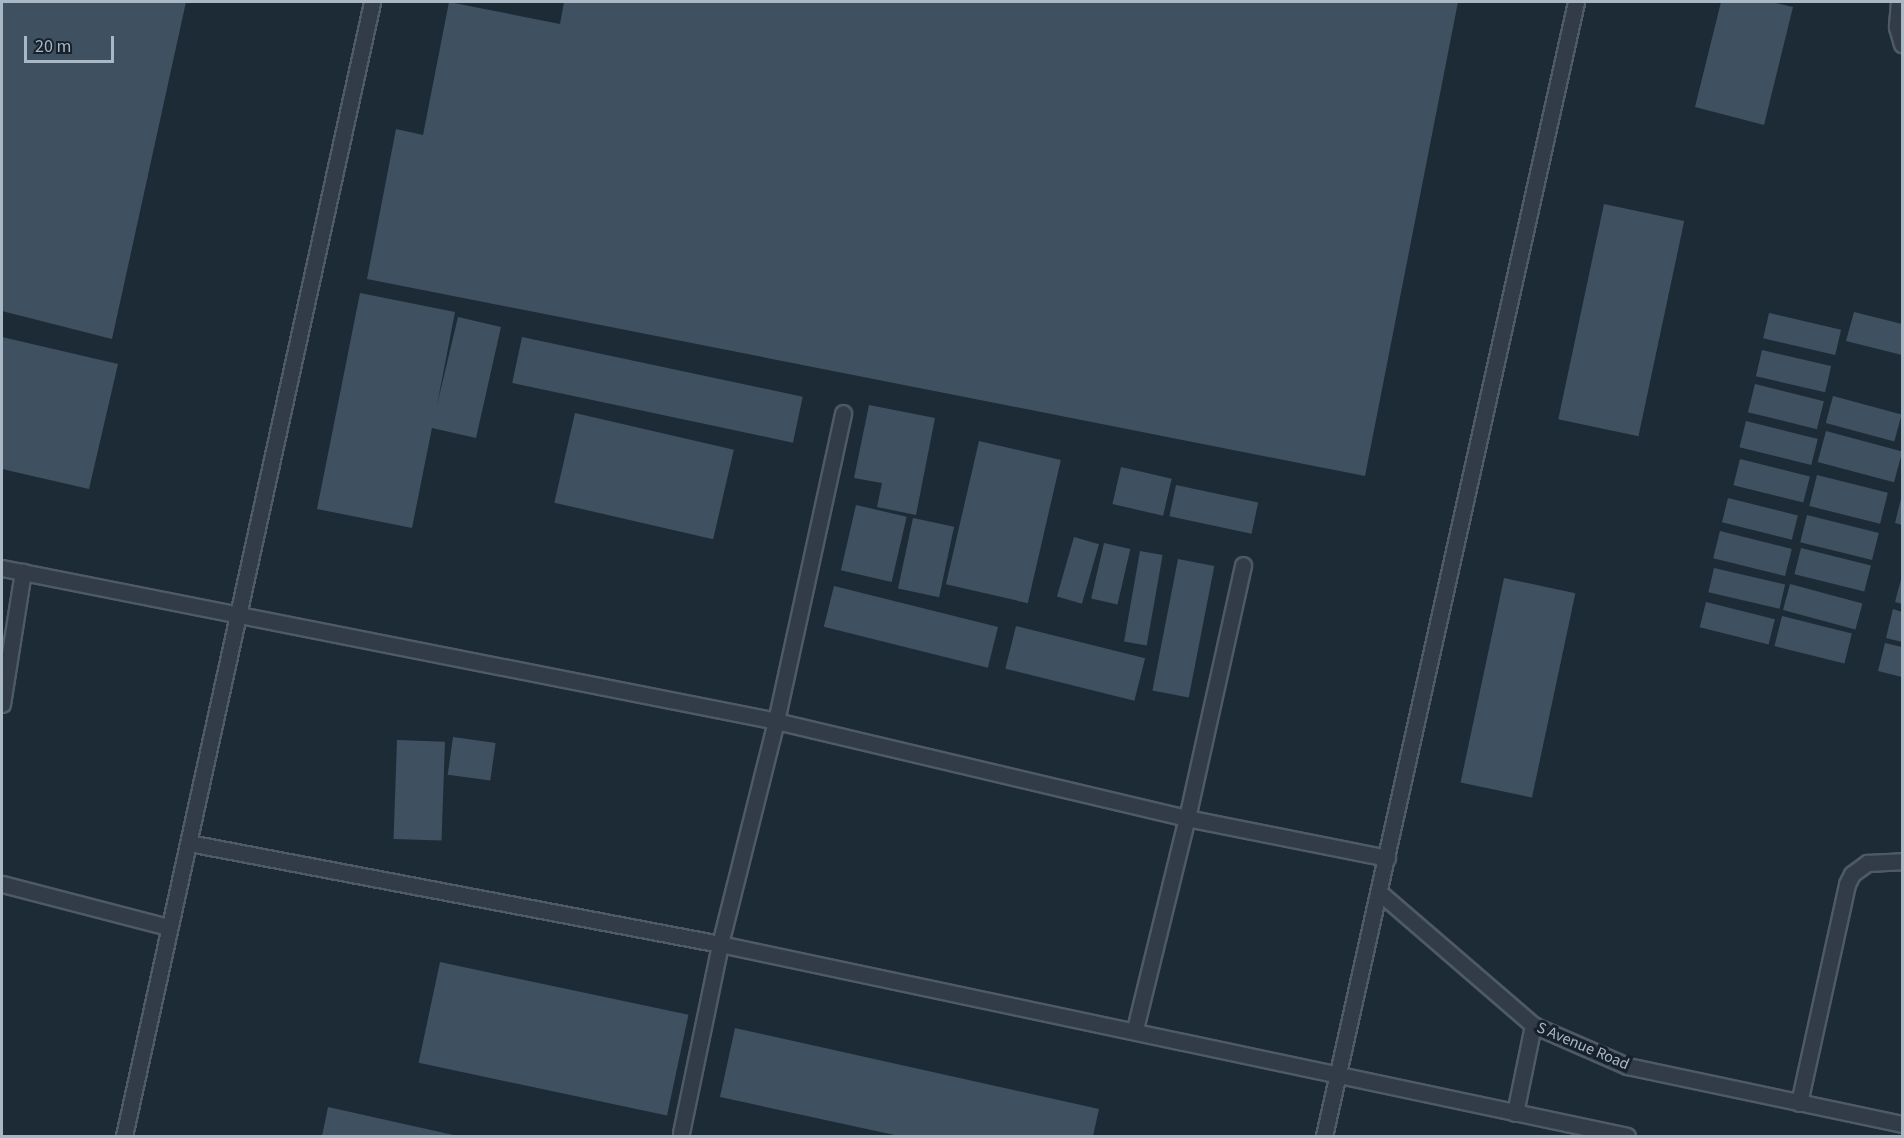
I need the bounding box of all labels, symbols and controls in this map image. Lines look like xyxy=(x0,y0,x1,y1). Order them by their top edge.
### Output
scale bar xyxy=(27,24,117,62)
text: 20 m xyxy=(35,34,71,59)
street label: S Avenue Road xyxy=(1534,1018,1632,1074)

